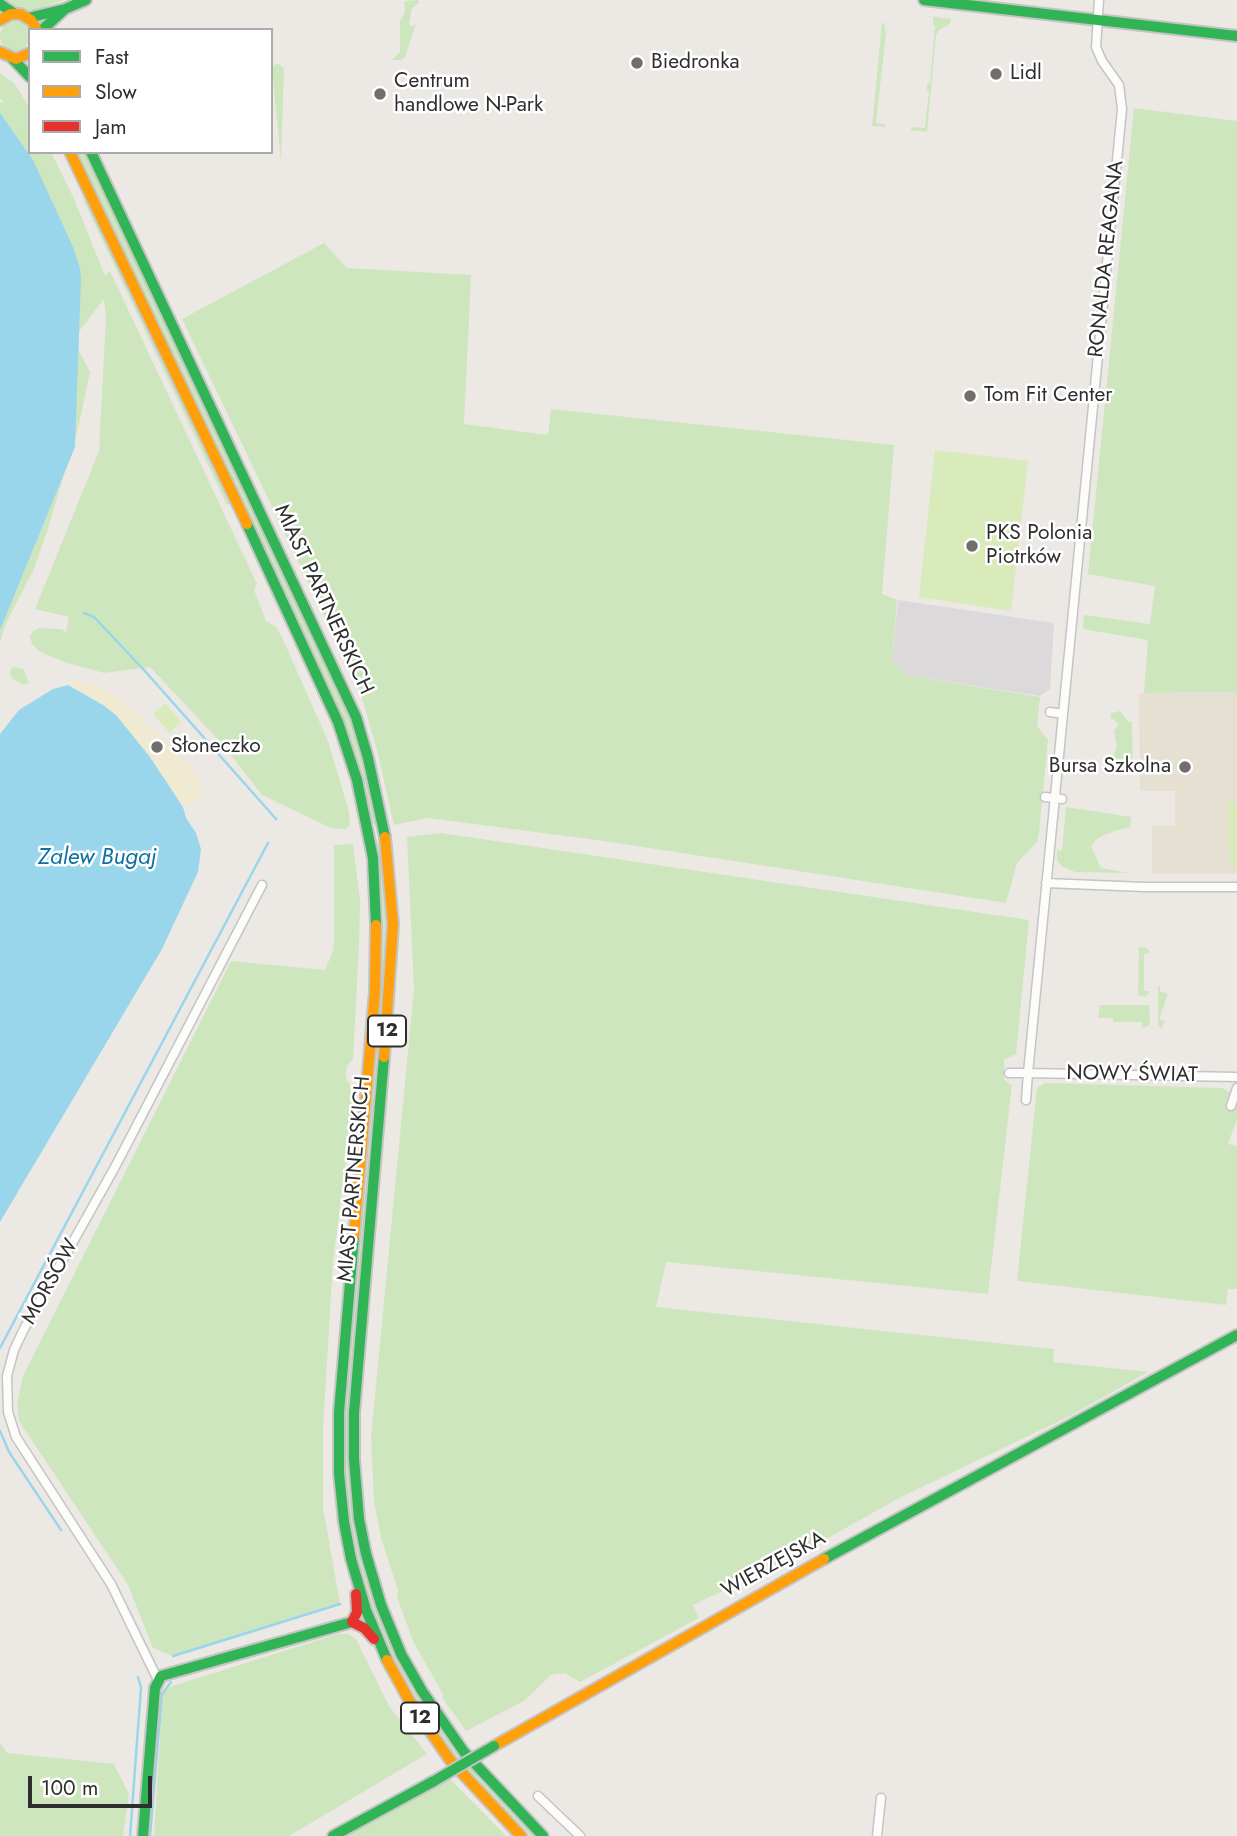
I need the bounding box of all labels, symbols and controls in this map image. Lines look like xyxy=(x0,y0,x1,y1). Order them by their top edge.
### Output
legend xyxy=(28,28,273,154)
text: Fast xyxy=(95,42,128,72)
place label: Biedronka xyxy=(651,50,740,76)
marker: Biedronka xyxy=(629,55,645,71)
place label: Lidl xyxy=(1010,61,1042,87)
marker: Lidl xyxy=(988,66,1004,82)
place label: Centrum handlowe N-Park xyxy=(394,69,543,119)
text: Slow xyxy=(95,77,137,107)
marker: Centrum handlowe N-Park xyxy=(372,86,388,102)
text: Jam xyxy=(95,112,127,142)
street label: RONALDA REAGANA xyxy=(1084,159,1130,359)
place label: Tom Fit Center xyxy=(984,383,1112,409)
marker: Tom Fit Center xyxy=(962,388,978,404)
street label: MIAST PARTNERSKICH xyxy=(268,501,378,699)
place label: PKS Polonia Piotrków xyxy=(986,521,1092,571)
marker: PKS Polonia Piotrków xyxy=(964,538,980,554)
place label: Słoneczko xyxy=(171,734,261,760)
marker: Słoneczko xyxy=(149,739,165,755)
place label: Bursa Szkolna xyxy=(1049,754,1171,780)
marker: Bursa Szkolna xyxy=(1177,759,1193,775)
water label: Zalew Bugaj xyxy=(38,844,156,872)
road number: 12 xyxy=(368,1015,406,1046)
street label: NOWY ŚWIAT xyxy=(1066,1061,1198,1089)
street label: MIAST PARTNERSKICH xyxy=(333,1075,377,1283)
street label: MORSÓW xyxy=(17,1235,85,1329)
street label: WIERZEJSKA xyxy=(718,1526,830,1604)
road number: 12 xyxy=(401,1702,439,1734)
scale bar xyxy=(32,1762,156,1806)
text: 100 m xyxy=(41,1773,98,1803)

